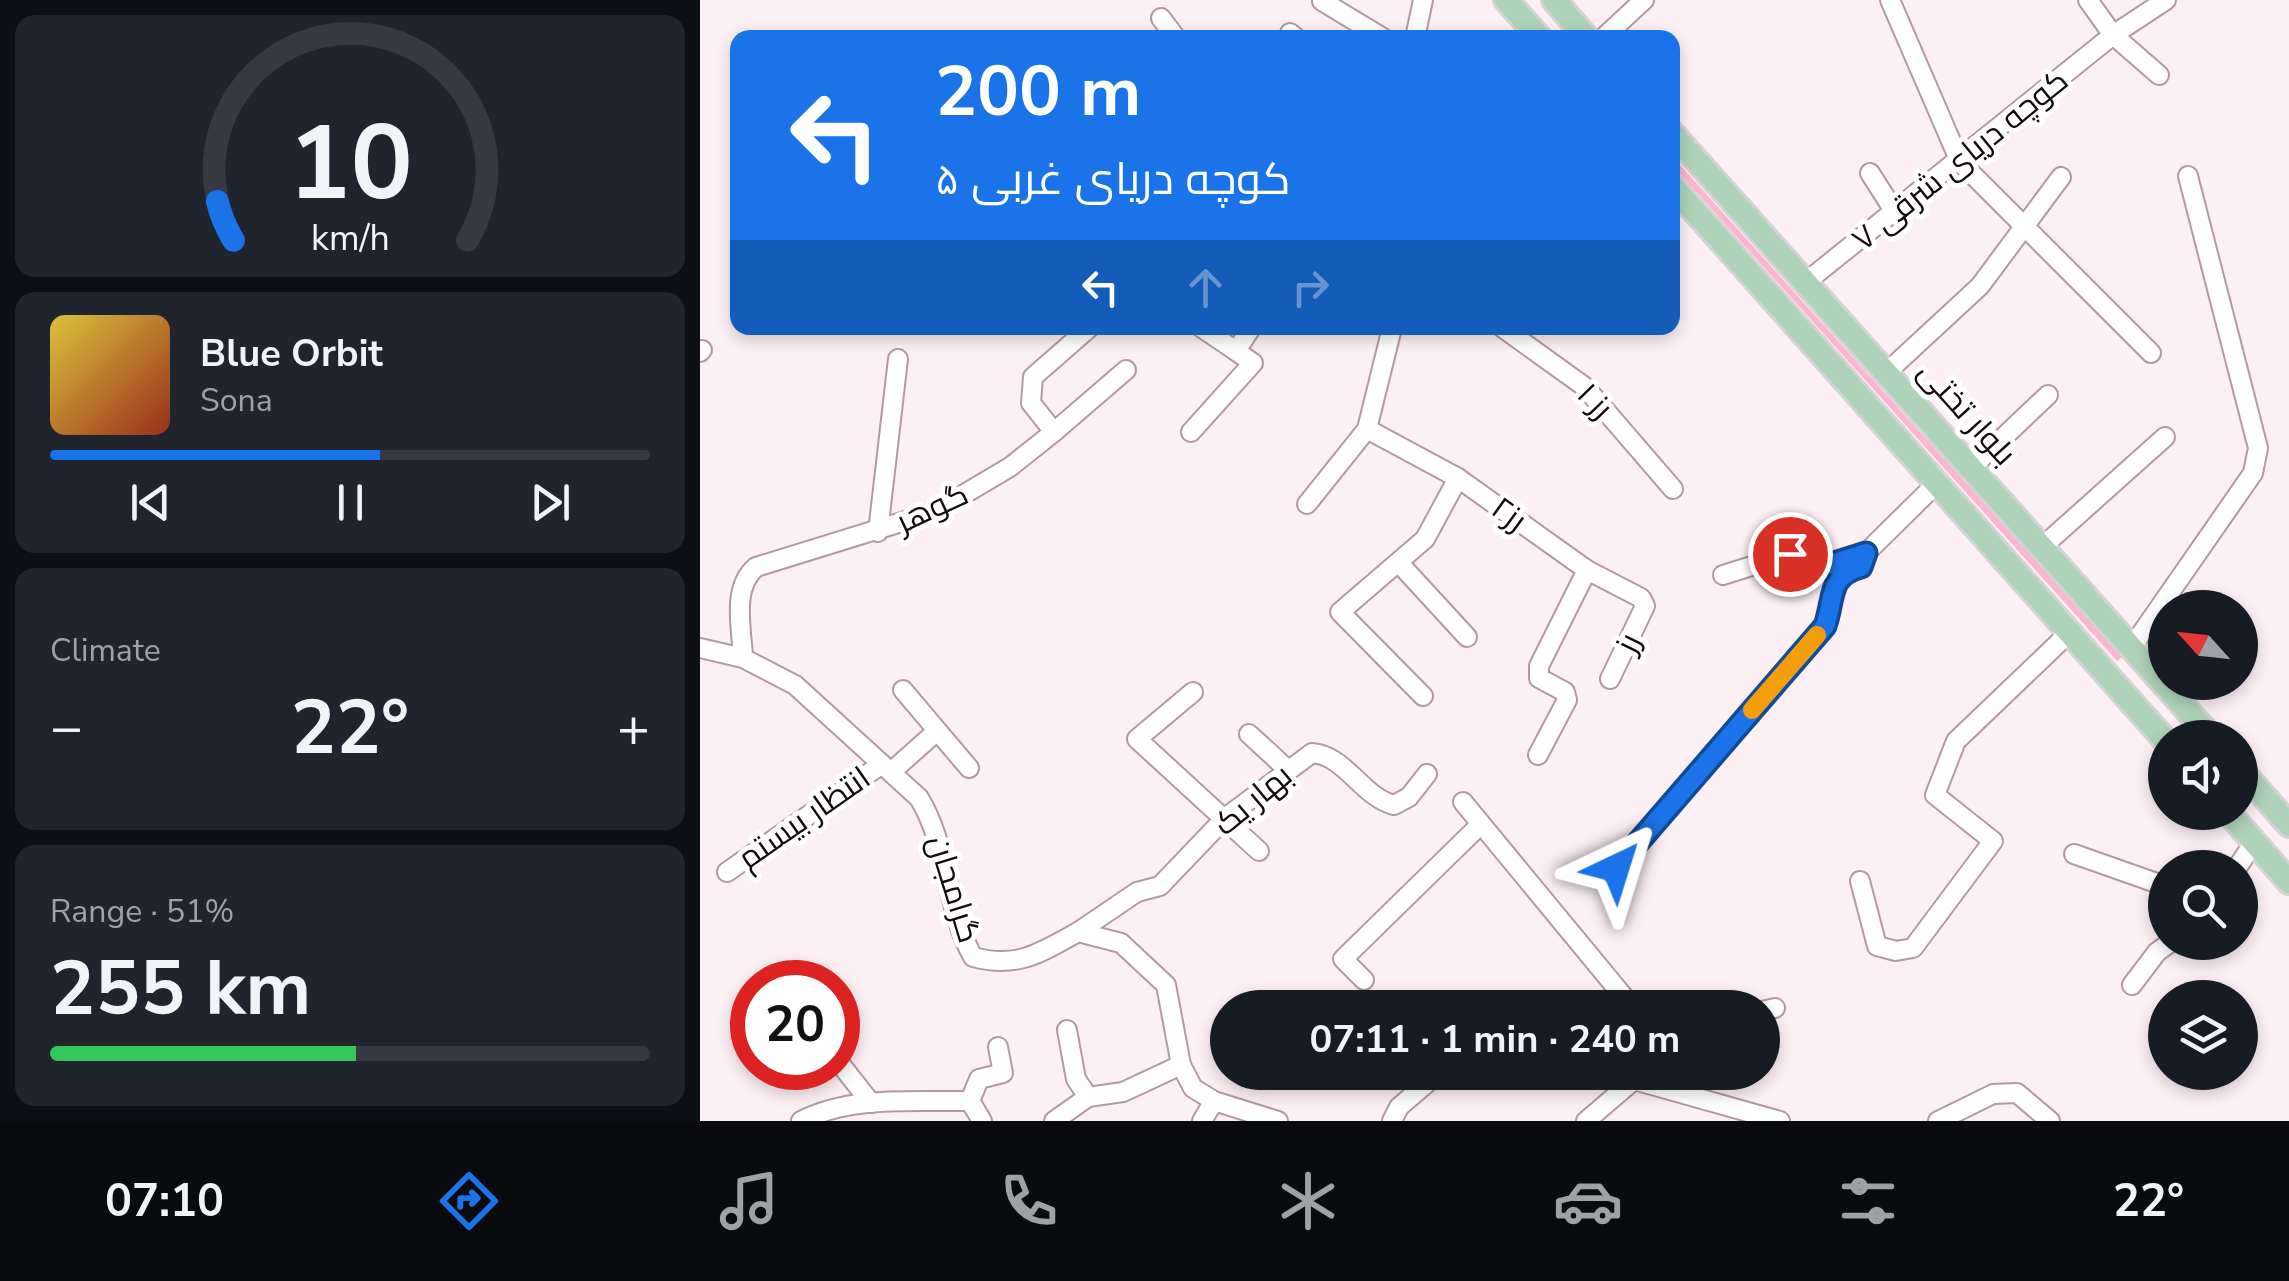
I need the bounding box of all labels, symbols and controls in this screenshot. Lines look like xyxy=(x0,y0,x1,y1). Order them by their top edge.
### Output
text: 200 m xyxy=(935,44,1141,140)
street label: کوچه دریای شرقی ۷ xyxy=(1843,59,2077,261)
icon: left xyxy=(770,70,900,200)
text: 10 xyxy=(288,93,412,235)
text: کوچه دریای غربی ۵ xyxy=(935,149,1291,210)
text: km/h xyxy=(311,214,389,263)
icon: left xyxy=(1073,260,1128,315)
icon: ahead xyxy=(1178,260,1233,315)
icon: right xyxy=(1283,260,1338,315)
text: Blue Orbit xyxy=(200,328,383,379)
street label: بلوار تختی xyxy=(1908,351,2026,475)
street label: رز ۱ xyxy=(1567,373,1623,429)
text: Sona xyxy=(200,379,273,422)
street label: گوهر xyxy=(887,473,975,544)
icon: previous xyxy=(123,475,178,530)
icon: pause xyxy=(323,475,378,530)
icon: next xyxy=(523,475,578,530)
street label: رز۲ xyxy=(1483,487,1535,541)
pin xyxy=(1748,512,1833,597)
icon: arrive xyxy=(1763,527,1818,582)
north arrow xyxy=(2148,590,2258,700)
map controls xyxy=(2148,590,2258,1090)
street label: رز xyxy=(1604,626,1651,662)
text: Climate xyxy=(50,629,161,672)
text: 22° xyxy=(291,677,409,779)
text: − xyxy=(50,690,83,765)
text: + xyxy=(617,690,650,765)
button: sound xyxy=(2148,720,2258,830)
street label: بهار یک xyxy=(1205,754,1301,846)
street label: انتظار بیستم xyxy=(729,757,879,879)
position arrow xyxy=(1564,816,1668,920)
street label: گرامجان xyxy=(917,830,991,948)
button: search xyxy=(2148,850,2258,960)
text: Range · 51% xyxy=(50,890,234,933)
text: 255 km xyxy=(50,938,311,1040)
speed limit sign: 20 xyxy=(730,960,860,1090)
button: layers xyxy=(2148,980,2258,1090)
text: 07:11 · 1 min · 240 m xyxy=(1310,1014,1680,1065)
icon: directions xyxy=(434,1166,504,1236)
icon: music xyxy=(714,1166,784,1236)
icon: phone xyxy=(994,1166,1064,1236)
icon: climate xyxy=(1273,1166,1343,1236)
icon: car xyxy=(1553,1166,1623,1236)
icon: filters xyxy=(1833,1166,1903,1236)
text: 07:10 xyxy=(105,1171,224,1232)
text: 22° xyxy=(2113,1171,2184,1232)

